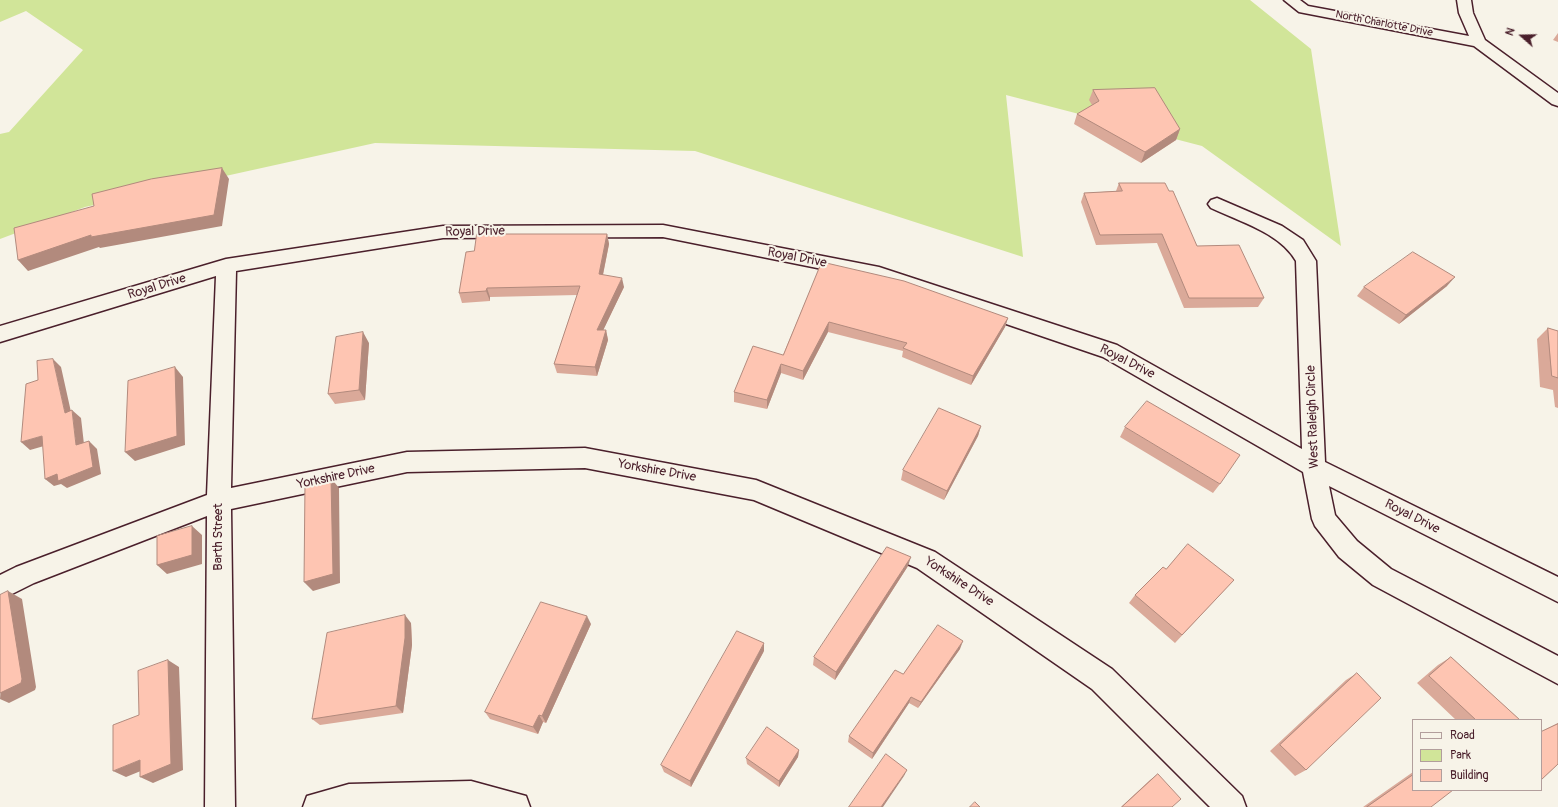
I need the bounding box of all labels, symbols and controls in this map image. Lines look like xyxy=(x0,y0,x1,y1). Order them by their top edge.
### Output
street label: North Charlotte Drive xyxy=(1334,8,1434,40)
north arrow xyxy=(1502,16,1542,56)
text: N xyxy=(1503,26,1518,37)
street label: Royal Drive xyxy=(445,224,505,240)
street label: Royal Drive xyxy=(766,245,828,271)
street label: Royal Drive xyxy=(126,271,188,303)
street label: Royal Drive xyxy=(1097,341,1157,383)
street label: West Raleigh Circle xyxy=(1303,365,1323,469)
street label: Yorkshire Drive xyxy=(617,456,697,486)
street label: Yorkshire Drive xyxy=(296,461,376,493)
street label: Royal Drive xyxy=(1382,496,1442,538)
street label: Barth Street xyxy=(211,503,227,571)
street label: Yorkshire Drive xyxy=(922,554,996,610)
legend xyxy=(1412,719,1542,791)
text: Road xyxy=(1450,728,1475,743)
text: Park xyxy=(1450,748,1471,763)
text: Building xyxy=(1450,768,1489,783)

